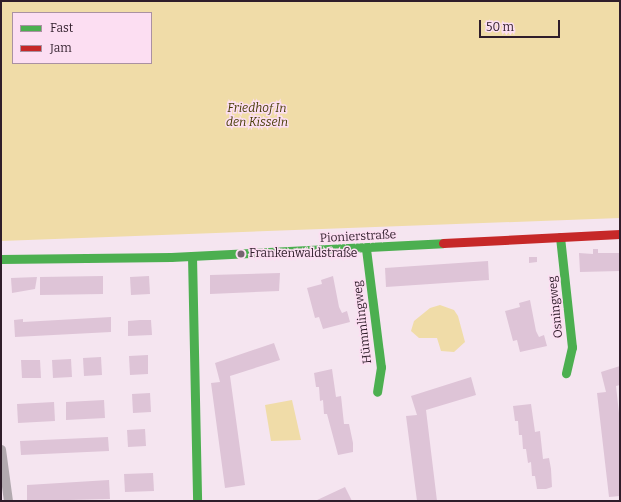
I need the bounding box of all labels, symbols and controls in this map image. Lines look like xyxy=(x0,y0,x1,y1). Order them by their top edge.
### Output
legend xyxy=(12,12,152,64)
scale bar xyxy=(481,12,562,38)
text: 50 m xyxy=(486,20,514,34)
text: Fast xyxy=(50,21,73,35)
text: Jam xyxy=(50,41,72,55)
park label: Friedhof In den Kisseln xyxy=(226,102,288,130)
street label: Pionierstraße xyxy=(320,228,396,246)
place label: Frankenwaldstraße xyxy=(249,247,357,261)
marker: Frankenwaldstraße xyxy=(236,249,246,259)
street label: Osningweg xyxy=(546,275,566,339)
street label: Hümmlingweg xyxy=(351,280,375,364)

